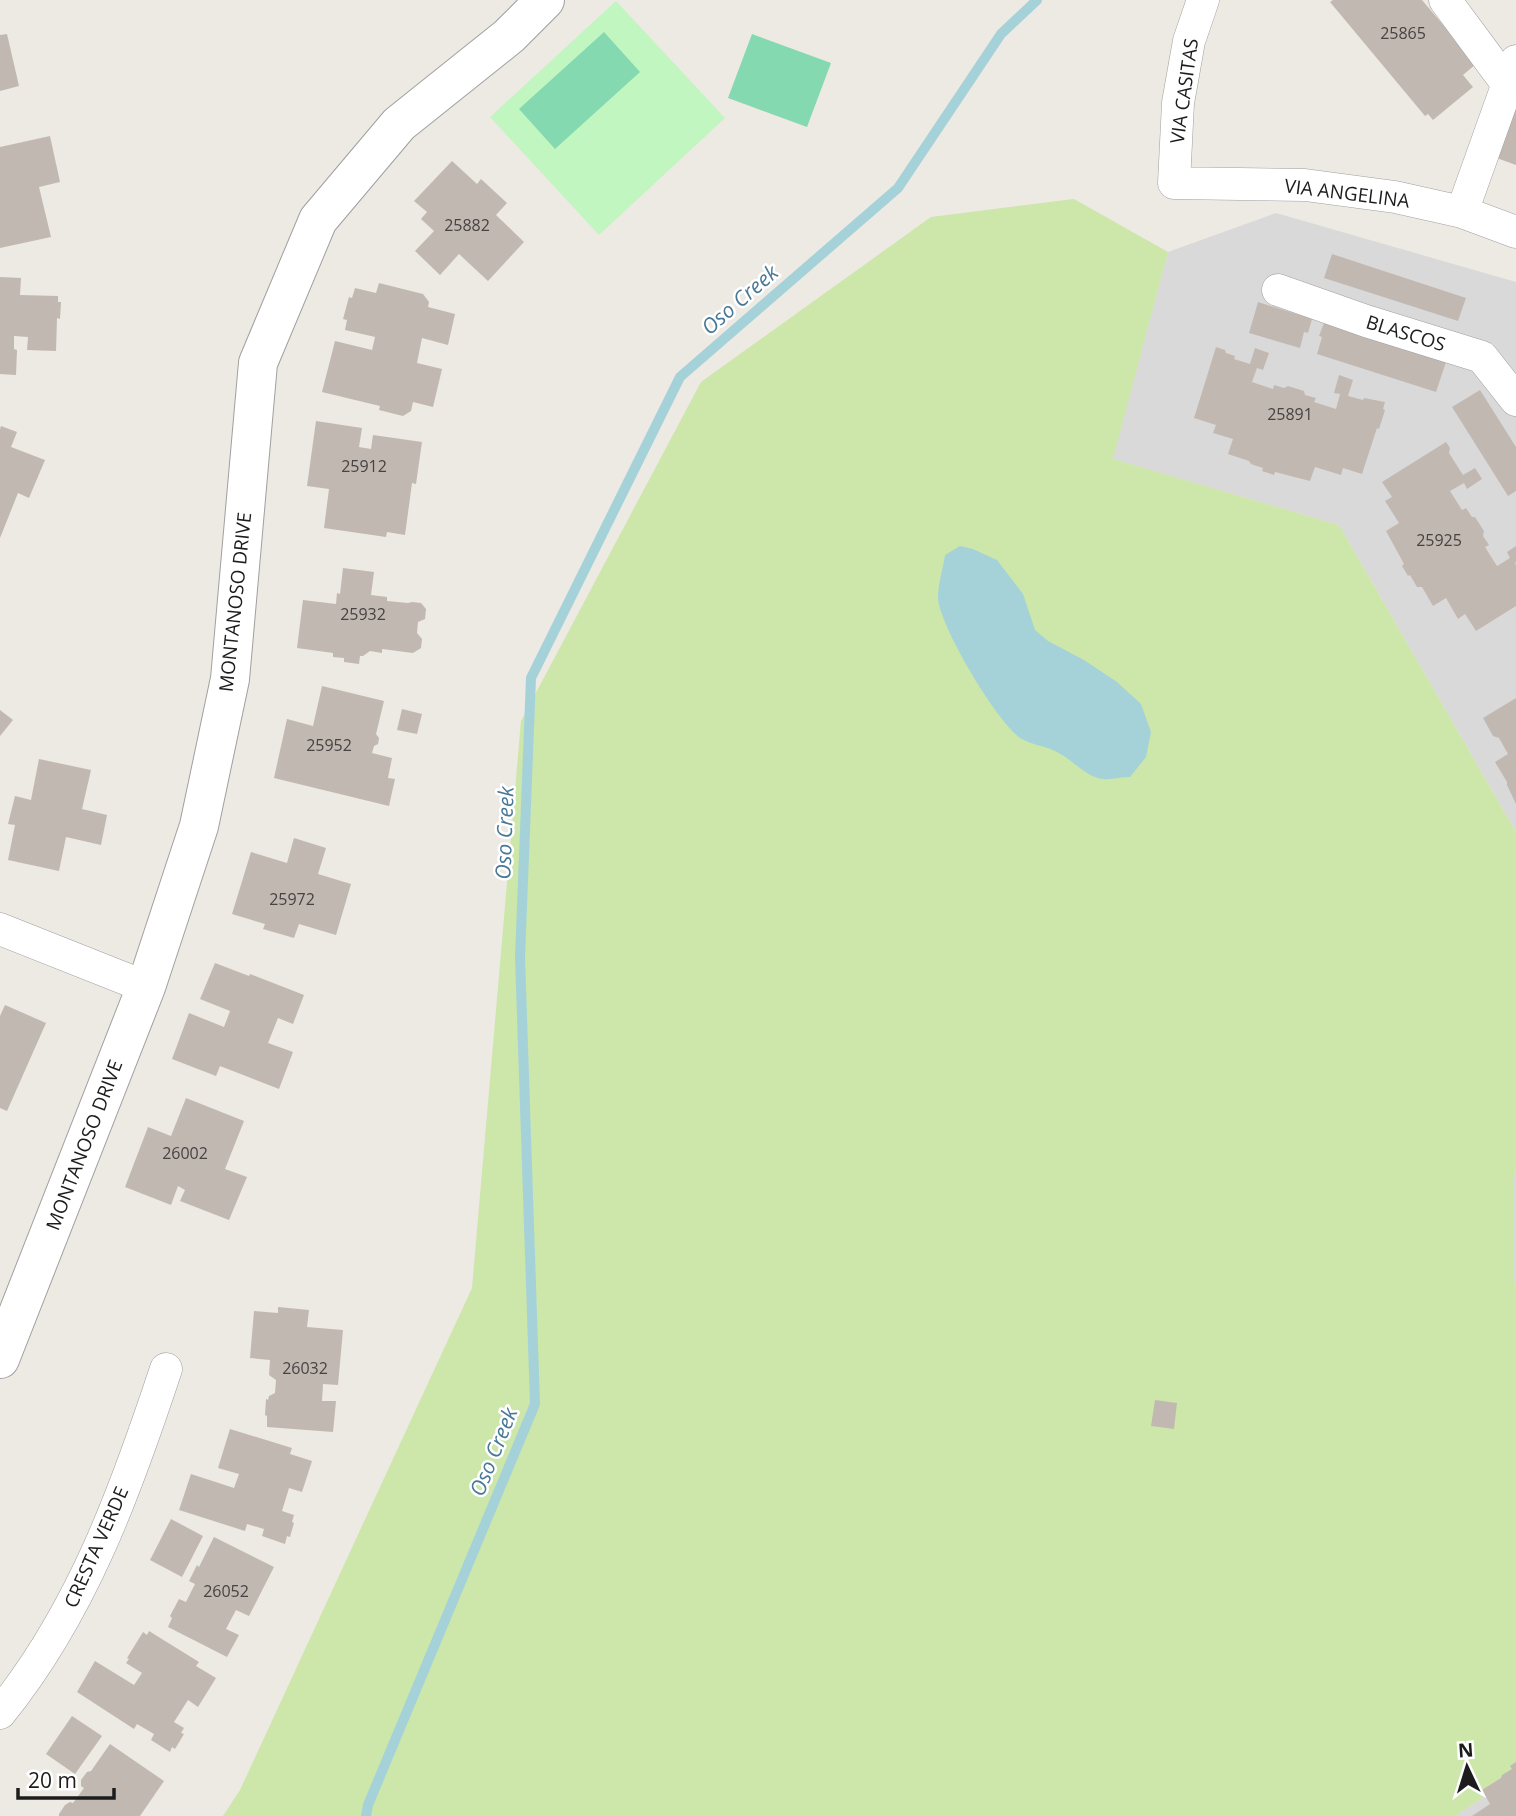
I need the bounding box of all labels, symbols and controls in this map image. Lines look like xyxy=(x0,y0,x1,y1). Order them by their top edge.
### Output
house number: 25865 xyxy=(1380,22,1426,44)
street label: VIA CASITAS xyxy=(1164,37,1204,145)
street label: VIA ANGELINA xyxy=(1283,172,1411,214)
house number: 25882 xyxy=(444,214,490,236)
water label: Oso Creek xyxy=(695,258,784,340)
street label: BLASCOS xyxy=(1363,309,1449,357)
house number: 25891 xyxy=(1267,403,1313,425)
house number: 25912 xyxy=(341,455,387,477)
street label: MONTANOSO DRIVE xyxy=(213,511,257,693)
house number: 25925 xyxy=(1416,529,1462,551)
house number: 25932 xyxy=(340,603,386,625)
house number: 25952 xyxy=(306,734,352,756)
water label: Oso Creek xyxy=(488,785,520,880)
house number: 25972 xyxy=(269,888,315,910)
street label: MONTANOSO DRIVE xyxy=(40,1056,128,1234)
house number: 26002 xyxy=(162,1142,208,1164)
house number: 26032 xyxy=(282,1357,328,1379)
water label: Oso Creek xyxy=(463,1402,524,1500)
street label: CRESTA VERDE xyxy=(58,1482,134,1612)
house number: 26052 xyxy=(203,1580,249,1602)
north arrow xyxy=(1432,1732,1502,1802)
text: N xyxy=(1457,1737,1474,1764)
scale bar xyxy=(18,1756,114,1800)
text: 20 m xyxy=(28,1766,77,1794)

